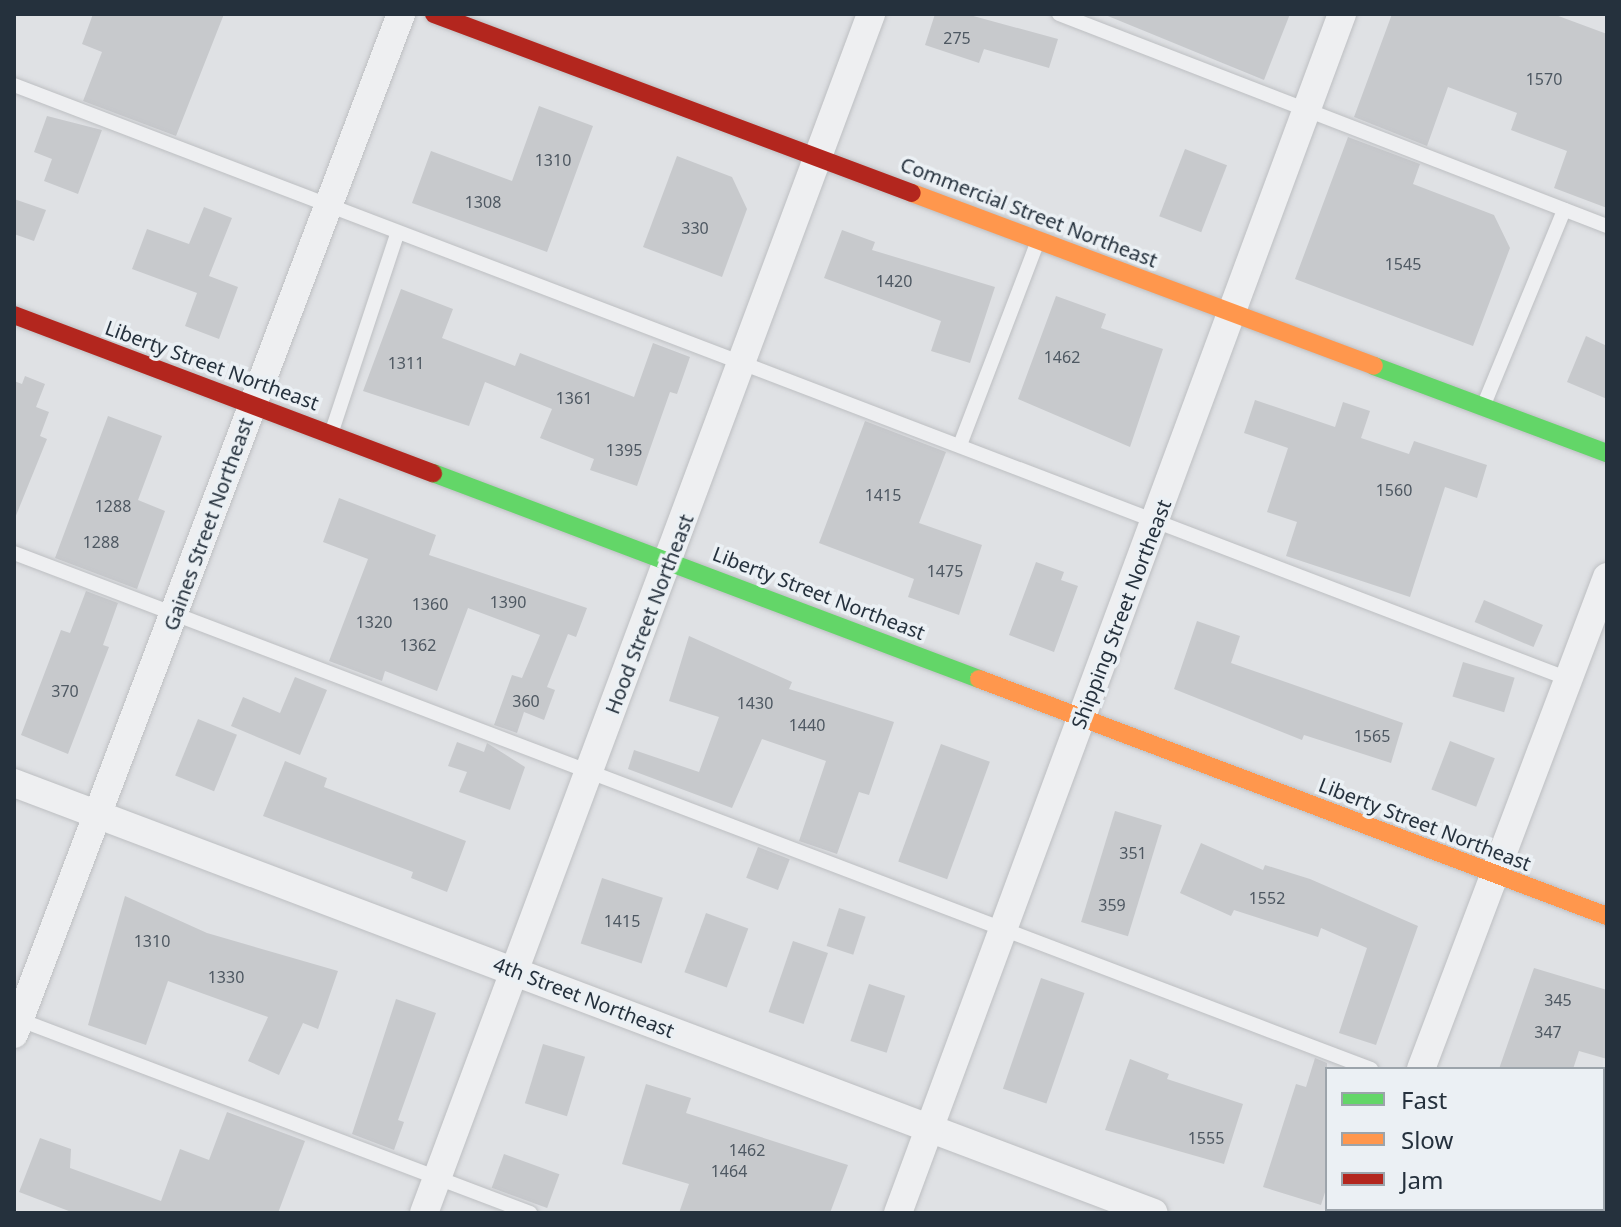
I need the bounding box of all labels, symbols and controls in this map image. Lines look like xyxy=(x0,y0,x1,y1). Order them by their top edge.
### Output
house number: 275 xyxy=(943,28,971,48)
house number: 1570 xyxy=(1526,69,1562,89)
house number: 1310 xyxy=(535,150,571,170)
street label: Commercial Street Northeast xyxy=(897,152,1161,272)
house number: 1308 xyxy=(465,192,501,212)
house number: 330 xyxy=(681,218,709,238)
house number: 1545 xyxy=(1385,254,1421,274)
house number: 1420 xyxy=(876,271,912,291)
street label: Liberty Street Northeast xyxy=(102,315,322,415)
house number: 1462 xyxy=(1044,347,1080,367)
house number: 1311 xyxy=(388,353,424,373)
house number: 1361 xyxy=(556,388,592,408)
street label: Gaines Street Northeast xyxy=(158,414,258,634)
house number: 1395 xyxy=(606,440,642,460)
house number: 1560 xyxy=(1376,480,1412,500)
house number: 1415 xyxy=(865,485,901,505)
house number: 1288 xyxy=(95,496,131,516)
street label: Shipping Street Northeast xyxy=(1066,496,1176,732)
street label: Hood Street Northeast xyxy=(600,511,698,717)
house number: 1288 xyxy=(83,532,119,552)
street label: Liberty Street Northeast xyxy=(709,541,929,645)
house number: 1475 xyxy=(927,561,963,581)
house number: 1390 xyxy=(490,592,526,612)
house number: 1360 xyxy=(412,594,448,614)
house number: 1320 xyxy=(356,612,392,632)
house number: 1362 xyxy=(400,635,436,655)
house number: 370 xyxy=(51,681,79,701)
house number: 360 xyxy=(512,691,540,711)
house number: 1430 xyxy=(737,693,773,713)
house number: 1440 xyxy=(789,715,825,735)
house number: 1565 xyxy=(1354,726,1390,746)
street label: Liberty Street Northeast xyxy=(1315,772,1535,876)
house number: 351 xyxy=(1119,843,1147,863)
house number: 1552 xyxy=(1249,888,1285,908)
house number: 359 xyxy=(1098,895,1126,915)
house number: 1415 xyxy=(604,911,640,931)
house number: 1310 xyxy=(134,931,170,951)
street label: 4th Street Northeast xyxy=(490,951,678,1043)
house number: 1330 xyxy=(208,967,244,987)
house number: 345 xyxy=(1544,990,1572,1010)
house number: 347 xyxy=(1534,1022,1562,1042)
legend xyxy=(1325,1067,1605,1211)
text: Fast xyxy=(1401,1083,1447,1116)
text: Slow xyxy=(1401,1123,1453,1156)
house number: 1555 xyxy=(1188,1128,1224,1148)
house number: 1462 xyxy=(729,1140,765,1160)
house number: 1464 xyxy=(711,1161,747,1181)
text: Jam xyxy=(1401,1163,1443,1196)

